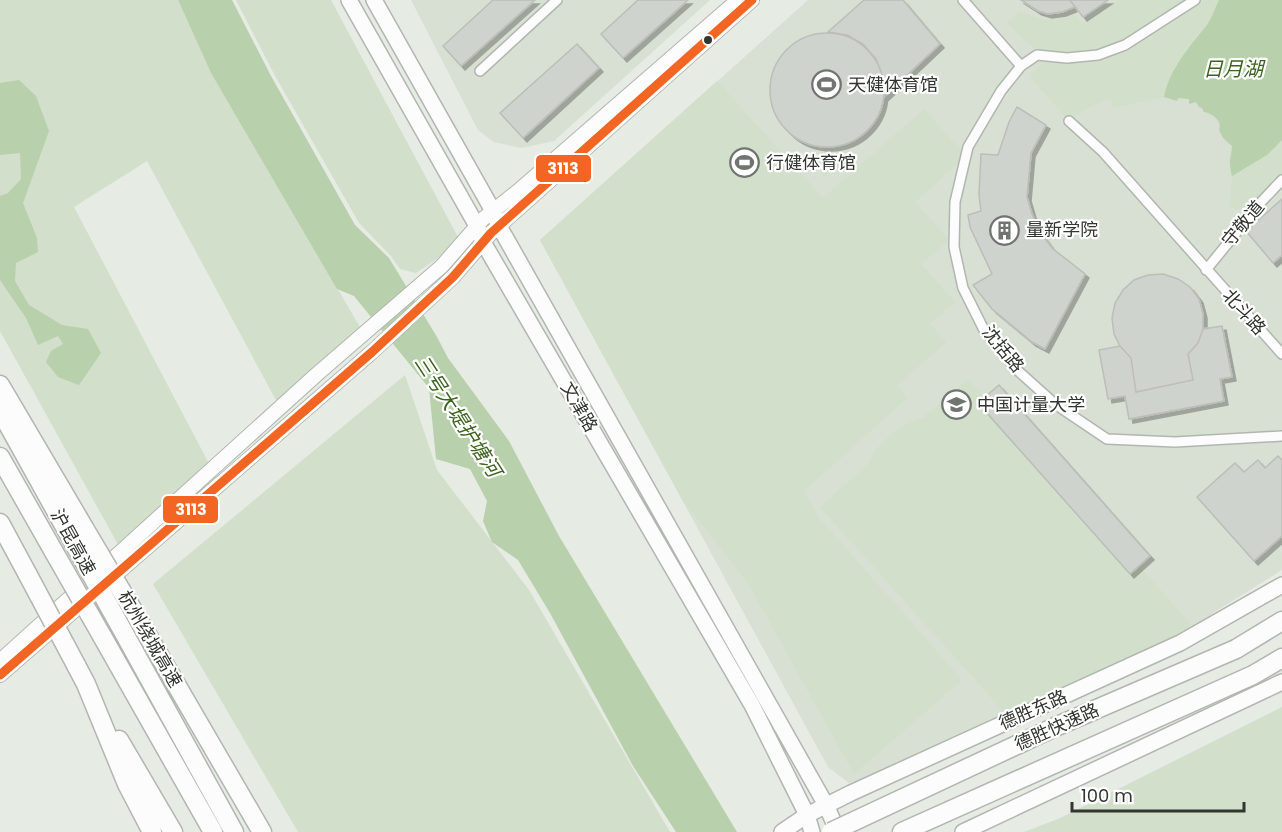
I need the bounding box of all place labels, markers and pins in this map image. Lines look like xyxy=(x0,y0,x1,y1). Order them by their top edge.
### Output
unlabelled marker xyxy=(702,34,714,46)
sports icon: 天健体育馆 xyxy=(811,69,843,101)
place label: 天健体育馆 xyxy=(848,72,938,97)
sports icon: 行健体育馆 xyxy=(729,147,761,179)
place label: 行健体育馆 xyxy=(766,150,856,175)
building icon: 量新学院 xyxy=(989,214,1021,246)
place label: 量新学院 xyxy=(1026,217,1098,242)
school or university icon: 中国计量大学 xyxy=(940,389,972,421)
place label: 中国计量大学 xyxy=(977,392,1085,417)

